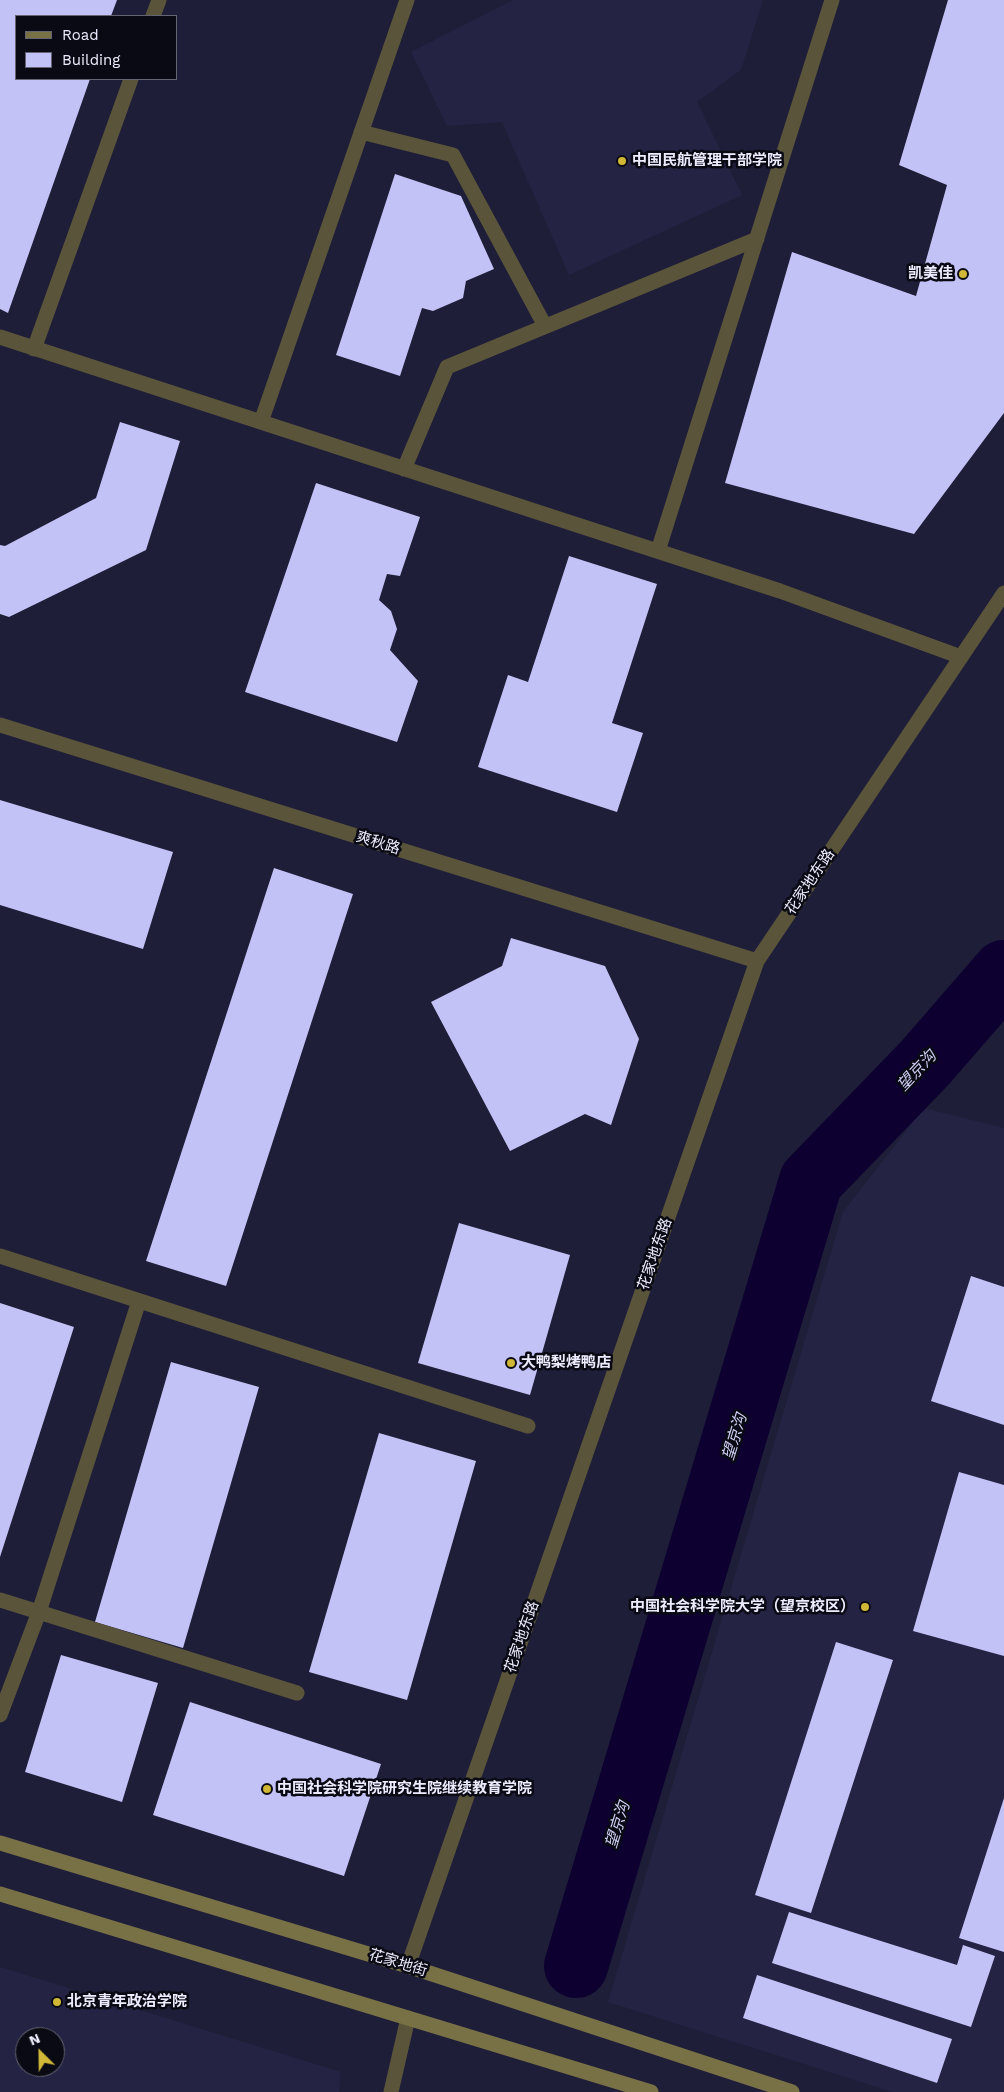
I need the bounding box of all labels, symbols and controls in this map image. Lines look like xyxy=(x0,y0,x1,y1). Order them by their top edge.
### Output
legend xyxy=(15,15,178,80)
text: Road xyxy=(62,26,99,44)
text: Building xyxy=(62,51,120,69)
place label: 中国民航管理干部学院 xyxy=(632,152,782,170)
marker: 中国民航管理干部学院 xyxy=(616,155,628,167)
place label: 凯美佳 xyxy=(908,265,953,283)
marker: 凯美佳 xyxy=(957,268,969,280)
street label: 爽秋路 xyxy=(354,828,402,858)
street label: 花家地东路 xyxy=(782,846,838,918)
water label: 望京沟 xyxy=(894,1047,940,1095)
street label: 花家地东路 xyxy=(634,1216,676,1292)
place label: 大鸭梨烤鸭店 xyxy=(521,1354,611,1372)
marker: 大鸭梨烤鸭店 xyxy=(505,1357,517,1369)
water label: 望京沟 xyxy=(719,1411,751,1463)
place label: 中国社会科学院大学（望京校区） xyxy=(630,1598,855,1616)
street label: 花家地东路 xyxy=(501,1599,543,1675)
marker: 中国社会科学院大学（望京校区） xyxy=(859,1601,871,1613)
place label: 中国社会科学院研究生院继续教育学院 xyxy=(277,1780,532,1798)
marker: 中国社会科学院研究生院继续教育学院 xyxy=(261,1783,273,1795)
water label: 望京沟 xyxy=(602,1799,634,1851)
street label: 花家地街 xyxy=(367,1946,429,1980)
place label: 北京青年政治学院 xyxy=(67,1993,187,2011)
marker: 北京青年政治学院 xyxy=(51,1996,63,2008)
north arrow xyxy=(15,2027,65,2077)
text: N xyxy=(27,2030,42,2049)

